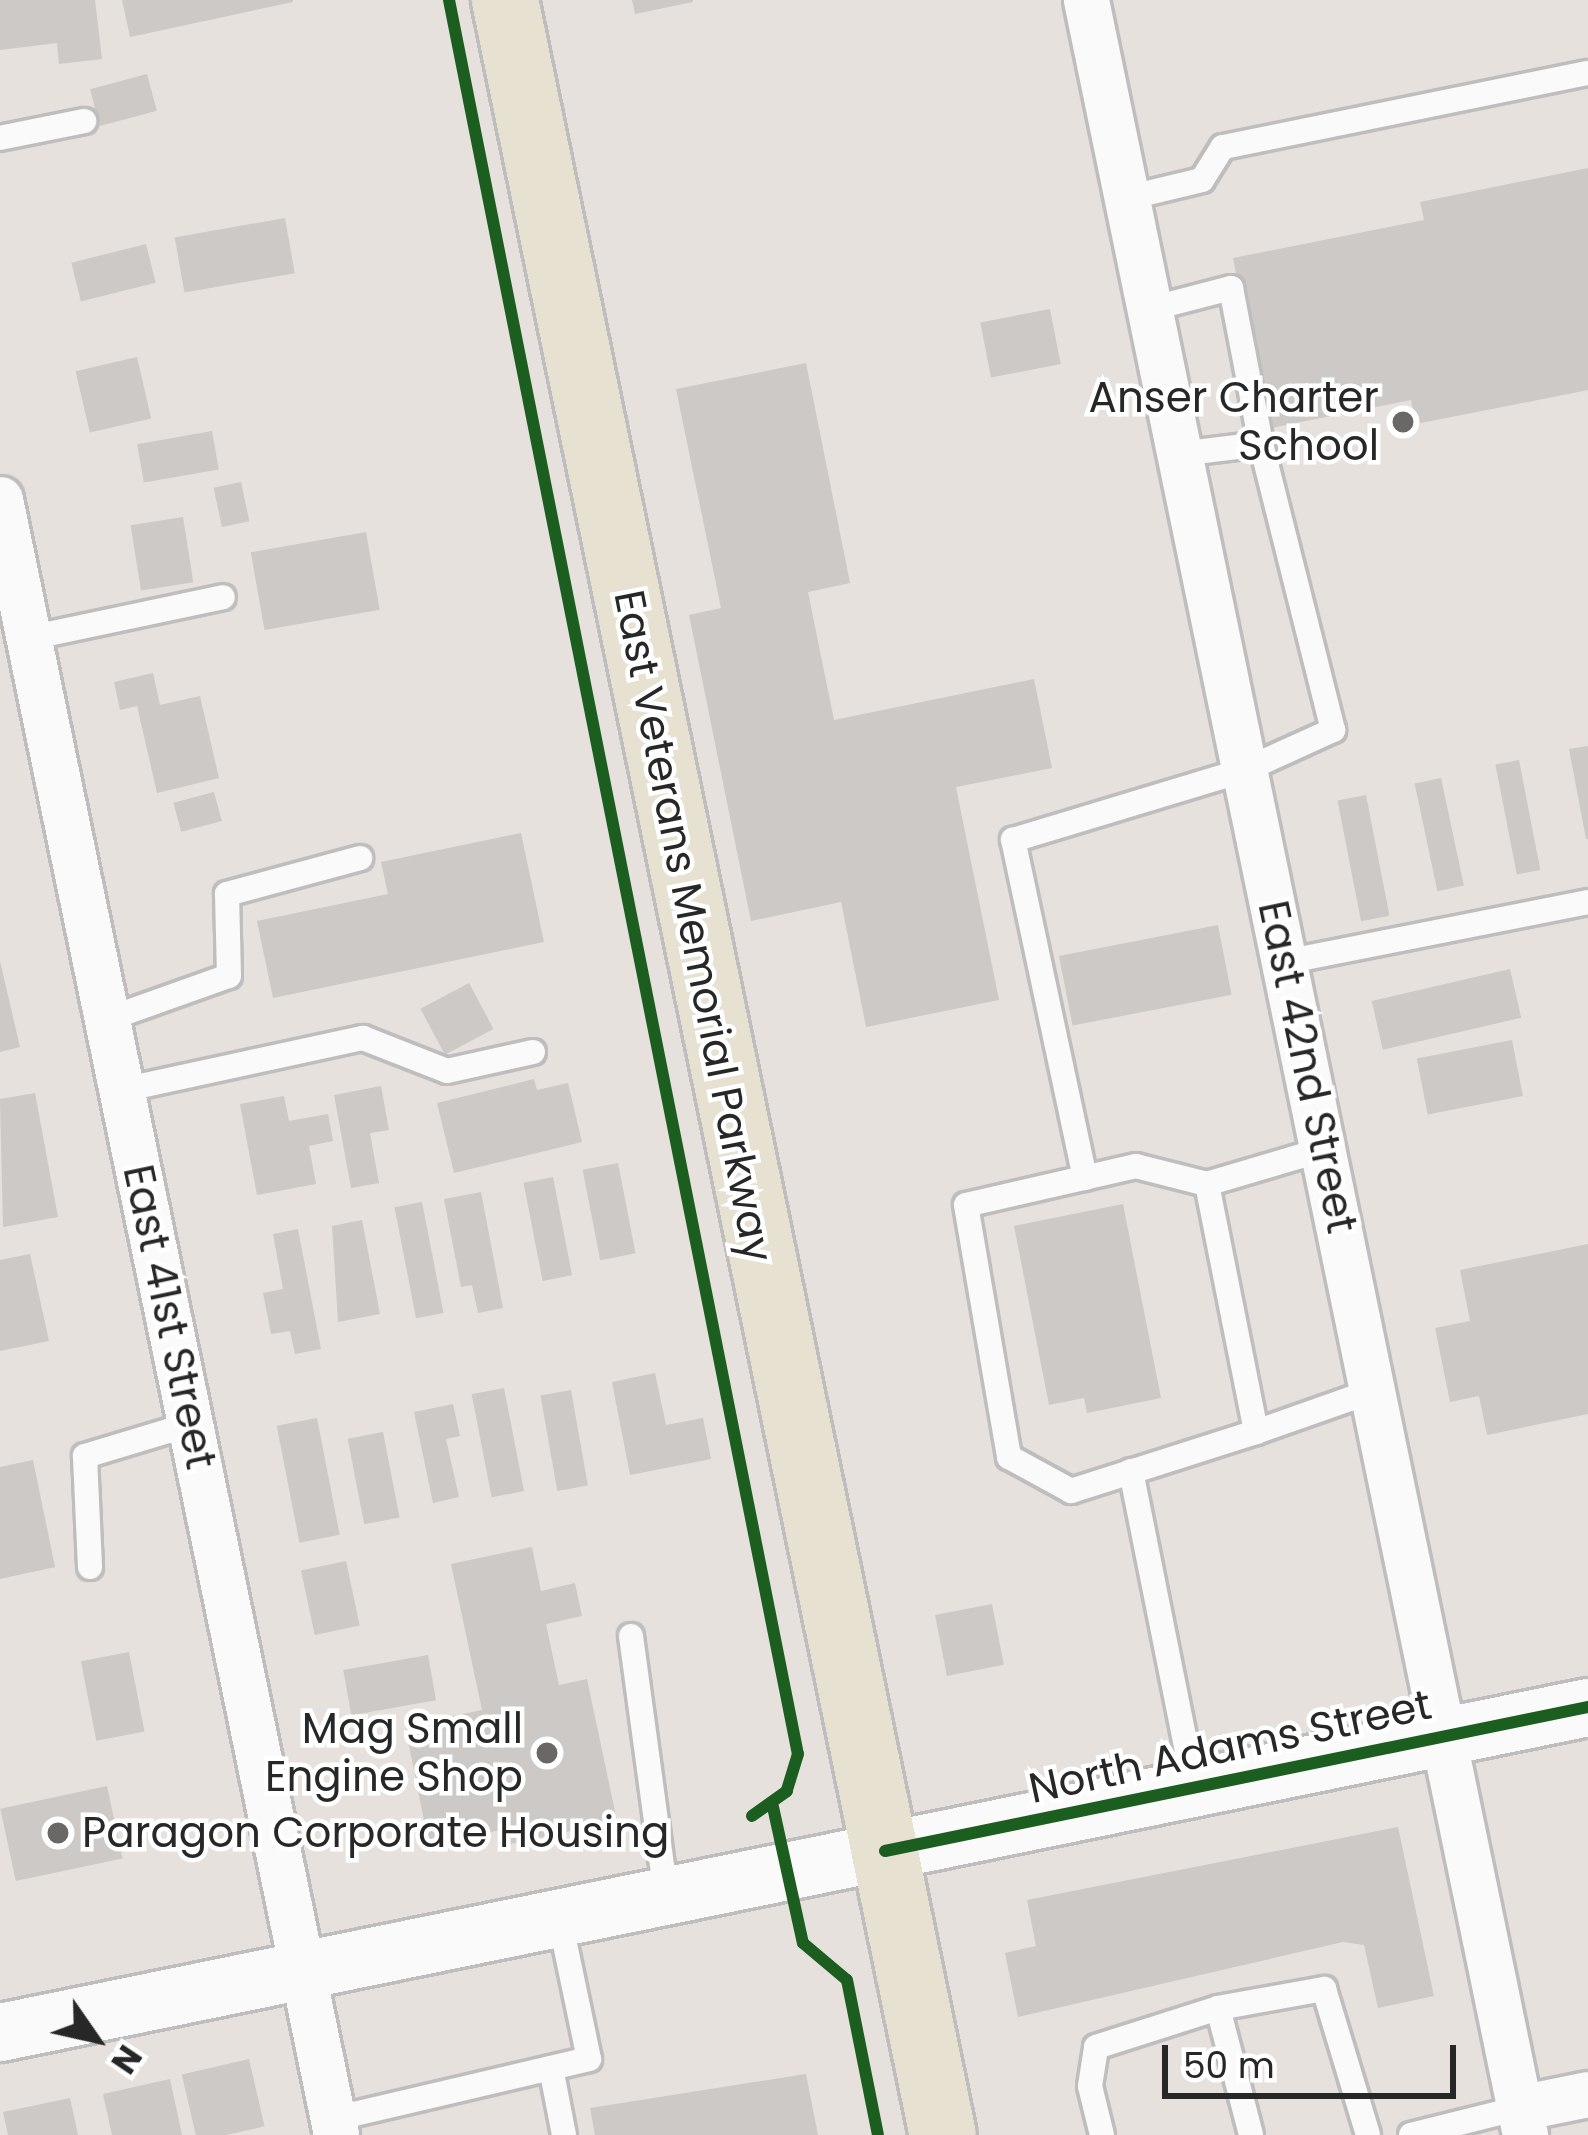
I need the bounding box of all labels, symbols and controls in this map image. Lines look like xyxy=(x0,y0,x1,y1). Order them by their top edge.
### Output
place label: Anser Charter School xyxy=(1089,373,1379,472)
marker: Anser Charter School xyxy=(1390,409,1416,435)
street label: East Veterans Memorial Parkway xyxy=(603,586,783,1266)
street label: East 42nd Street xyxy=(1247,896,1367,1238)
street label: East 41st Street xyxy=(112,1160,226,1474)
street label: North Adams Street xyxy=(1024,1680,1436,1814)
place label: Mag Small Engine Shop xyxy=(265,1704,523,1802)
marker: Mag Small Engine Shop xyxy=(534,1740,560,1766)
place label: Paragon Corporate Housing xyxy=(82,1808,669,1858)
marker: Paragon Corporate Housing xyxy=(45,1820,71,1846)
north arrow xyxy=(36,1979,156,2099)
scale bar xyxy=(1168,2021,1462,2095)
text: N xyxy=(100,2036,153,2083)
text: 50 m xyxy=(1183,2040,1275,2091)

